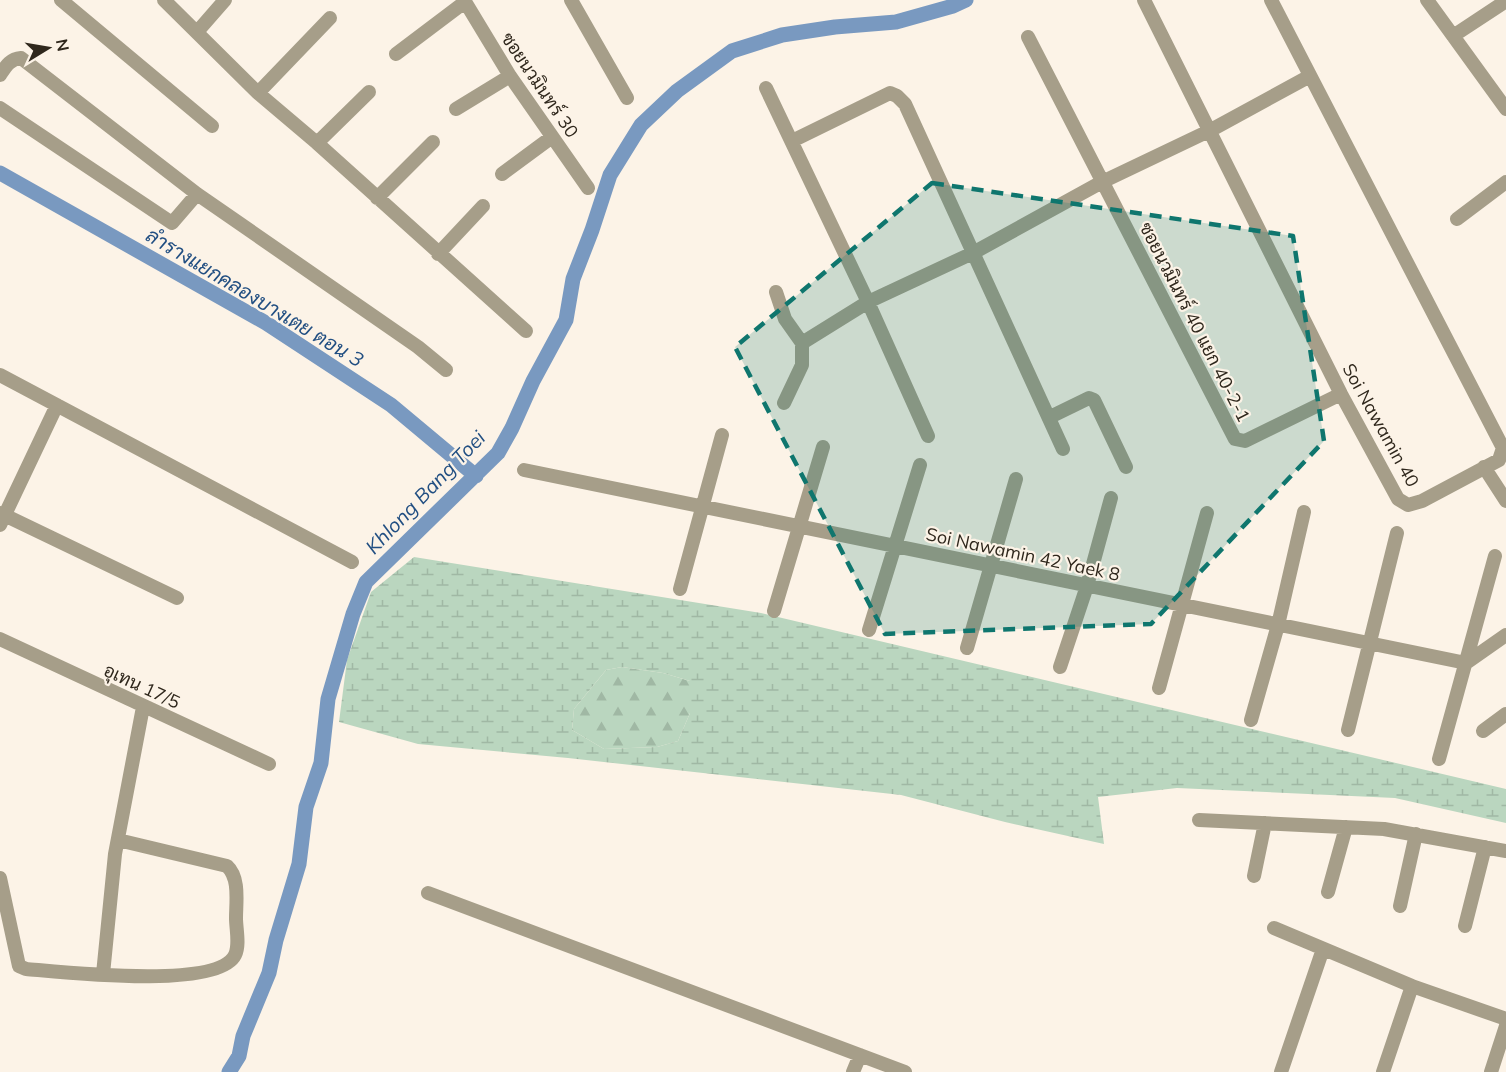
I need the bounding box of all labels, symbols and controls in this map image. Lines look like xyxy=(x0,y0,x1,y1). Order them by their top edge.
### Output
north arrow xyxy=(18,18,78,78)
street label: ซอยนวมินทร์ 30 xyxy=(496,27,584,142)
text: N xyxy=(52,37,74,53)
street label: ซอยนวมินทร์ 40 แยก 40-2-1 xyxy=(1135,218,1256,426)
water label: ลำรางแยกคลองบางเตย ตอน 3 xyxy=(142,222,368,372)
street label: Soi Nawamin 40 xyxy=(1338,359,1424,491)
water label: Khlong Bang Toei xyxy=(360,425,490,559)
street label: Soi Nawamin 42 Yaek 8 xyxy=(924,522,1122,586)
street label: อุเทน 17/5 xyxy=(100,658,184,715)

